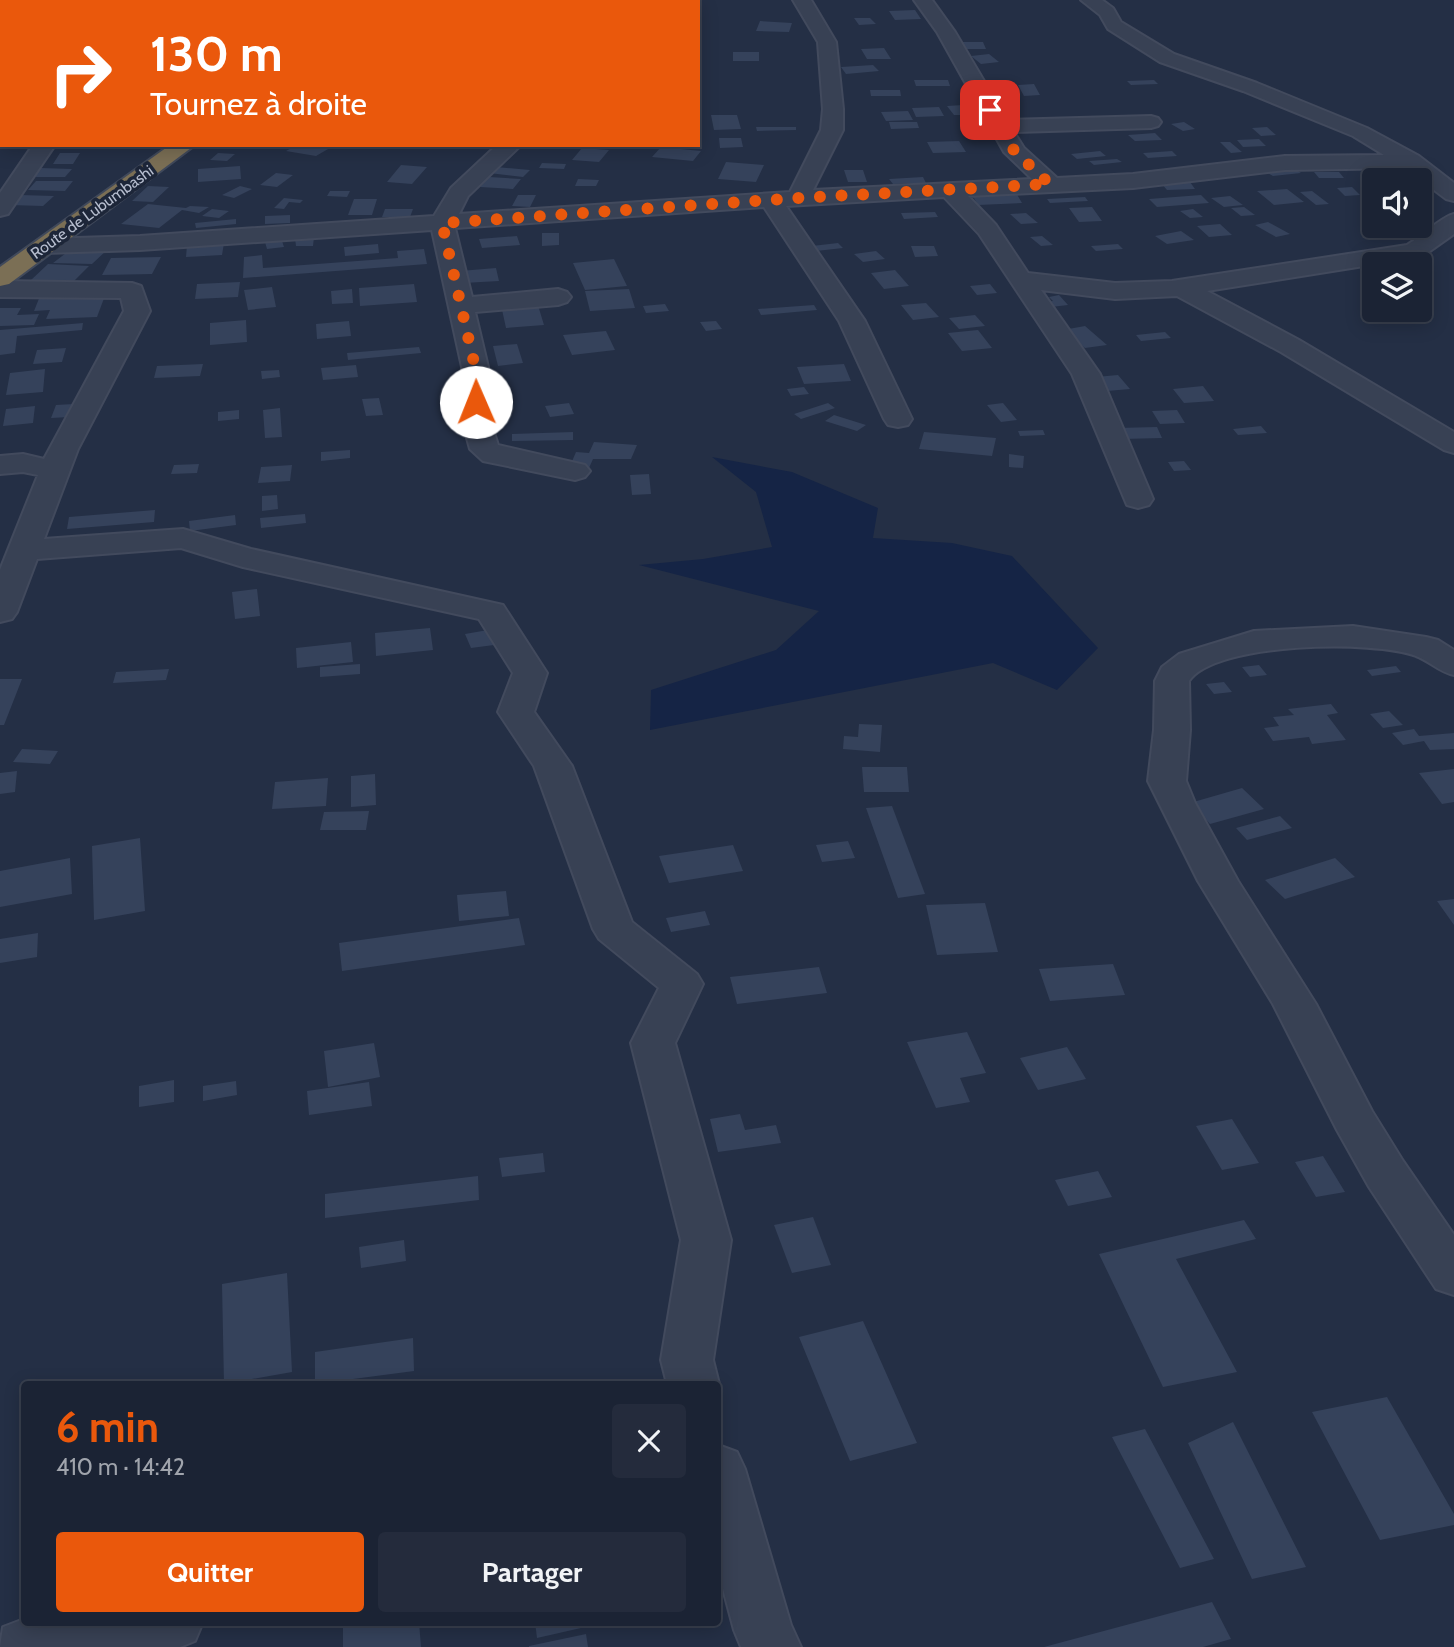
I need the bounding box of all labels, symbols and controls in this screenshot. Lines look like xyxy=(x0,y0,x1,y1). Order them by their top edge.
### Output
text: 130 m xyxy=(150,24,283,83)
icon: right xyxy=(35,28,126,119)
pin xyxy=(960,80,1020,140)
text: Tournez à droite xyxy=(150,84,367,123)
icon: arrive xyxy=(971,91,1009,129)
street label: Route de Lubumbashi xyxy=(27,161,157,263)
map controls xyxy=(1362,168,1432,322)
button: sound xyxy=(1362,168,1432,238)
button: layers xyxy=(1362,252,1432,322)
position arrow xyxy=(439,365,513,439)
text: 6 min xyxy=(56,1401,159,1453)
button: close xyxy=(612,1404,686,1478)
text: 410 m · 14:42 xyxy=(56,1453,185,1481)
button: Quitter xyxy=(56,1532,364,1612)
button: Partager xyxy=(378,1532,686,1612)

